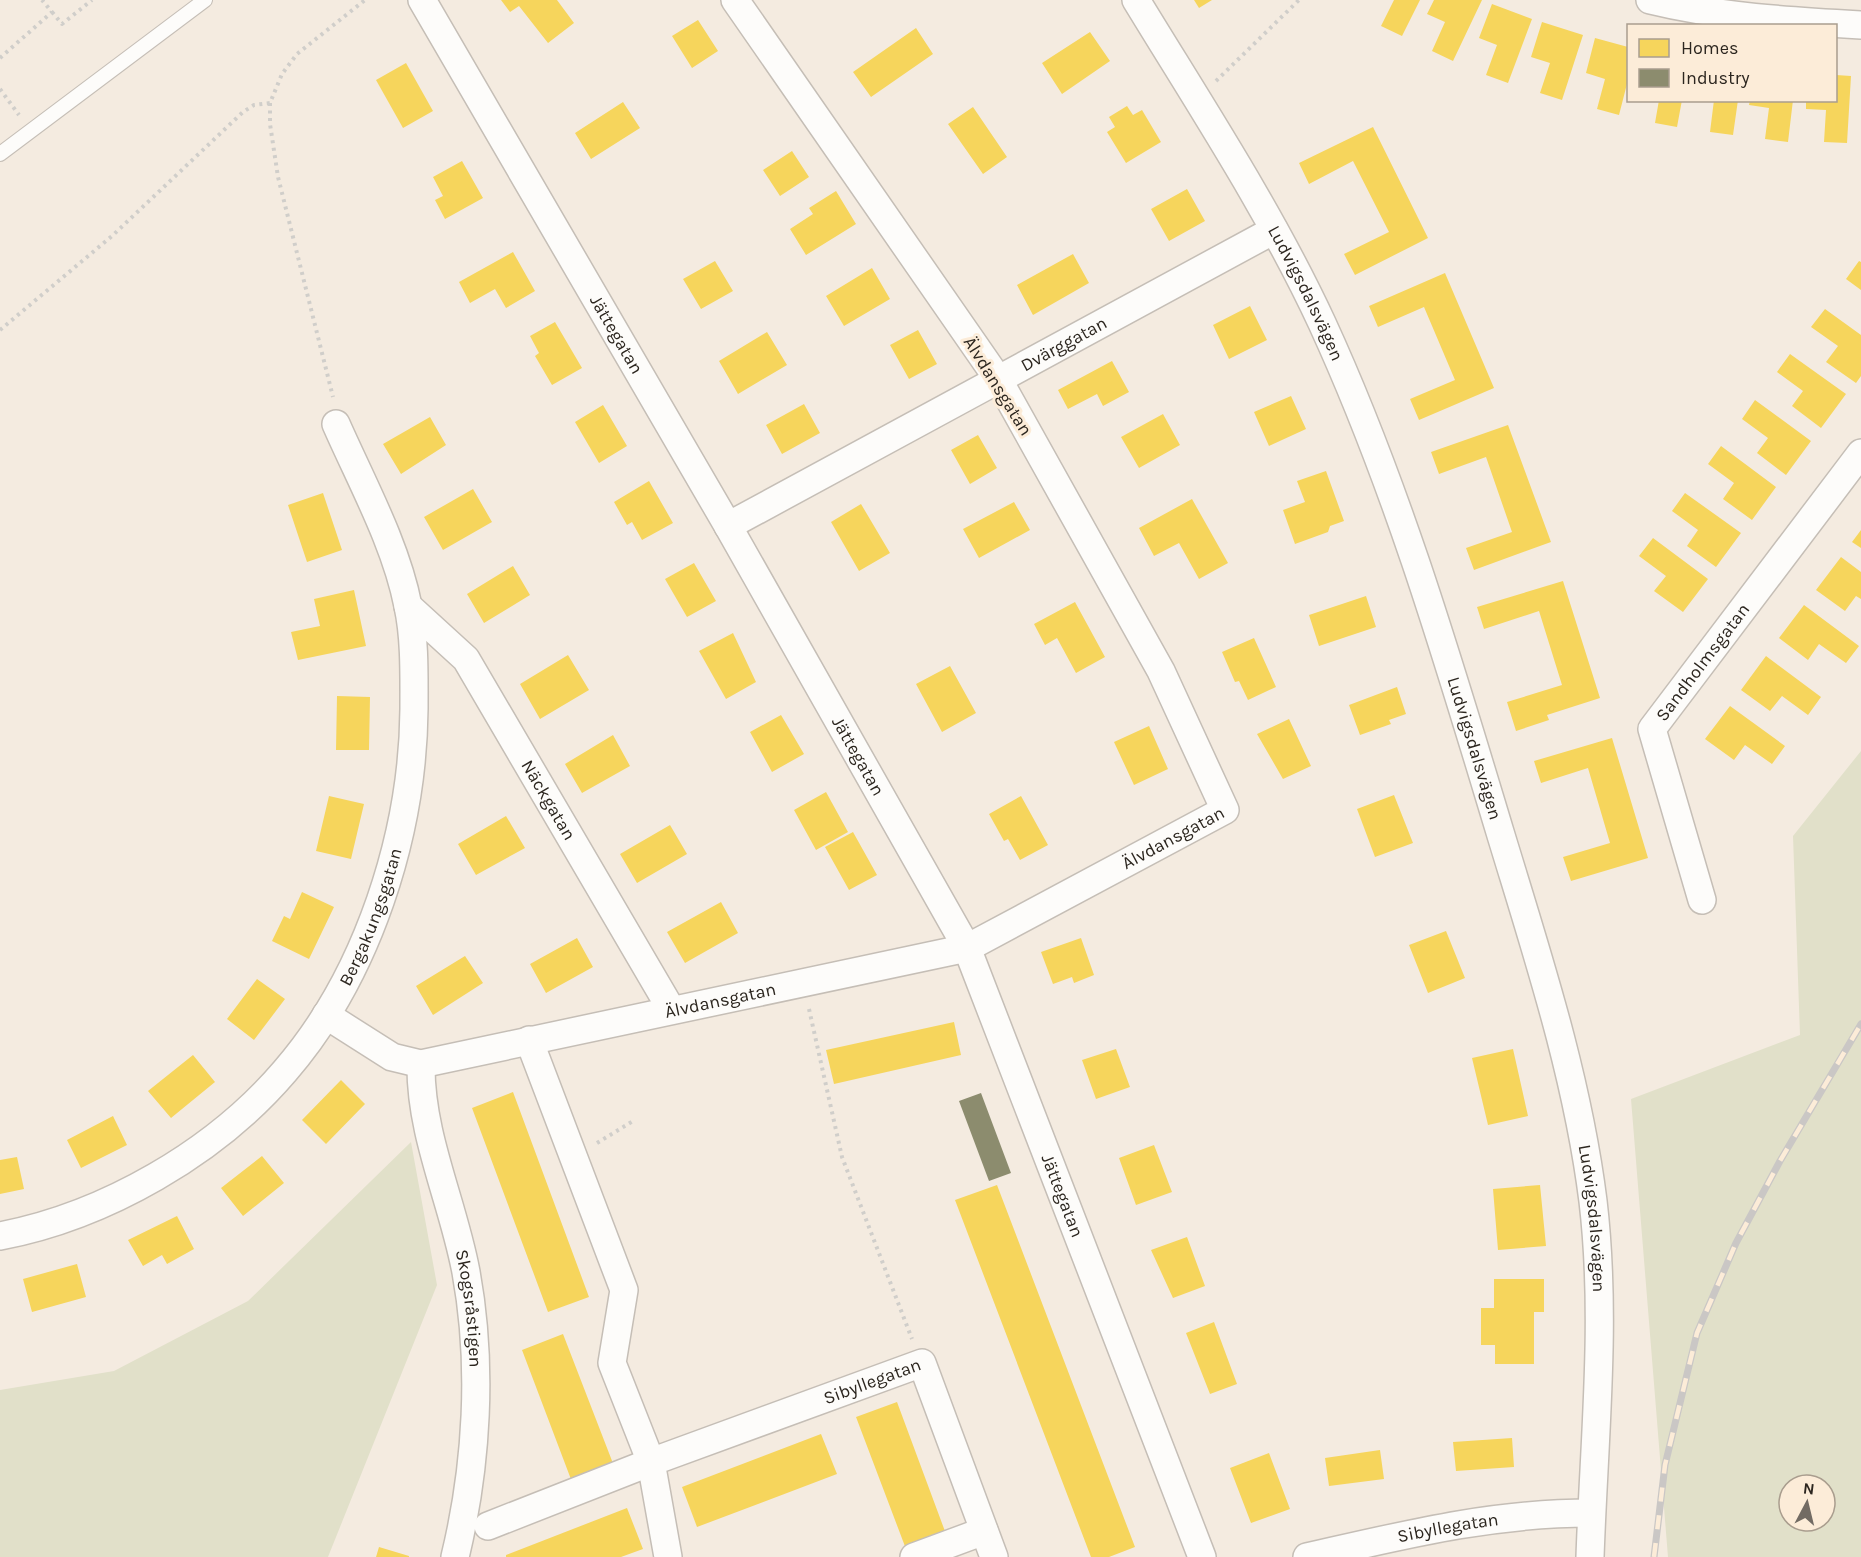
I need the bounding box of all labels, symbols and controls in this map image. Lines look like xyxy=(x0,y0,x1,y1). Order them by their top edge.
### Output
legend xyxy=(1627,24,1837,102)
text: Homes xyxy=(1681,37,1738,59)
text: Industry xyxy=(1681,67,1750,89)
street label: Ludvigsdalsvägen xyxy=(1263,221,1349,364)
street label: Jättegatan xyxy=(585,291,648,378)
street label: Dvärggatan xyxy=(1017,312,1111,376)
street label: Älvdansgatan xyxy=(959,332,1037,440)
street label: Sandholmsgatan xyxy=(1651,599,1754,725)
street label: Ludvigsdalsvägen xyxy=(1442,674,1507,822)
street label: Jättegatan xyxy=(827,713,890,800)
street label: Näckgatan xyxy=(517,756,581,844)
street label: Älvdansgatan xyxy=(1118,801,1228,874)
street label: Bergakungsgatan xyxy=(334,846,407,990)
street label: Älvdansgatan xyxy=(663,978,778,1023)
street label: Ludvigsdalsvägen xyxy=(1574,1143,1610,1293)
street label: Jättegatan xyxy=(1037,1151,1089,1241)
street label: Skogsråstigen xyxy=(451,1247,487,1368)
street label: Sibyllegatan xyxy=(820,1353,924,1409)
north arrow xyxy=(1777,1473,1837,1533)
text: N xyxy=(1802,1478,1816,1499)
street label: Sibyllegatan xyxy=(1395,1508,1500,1547)

